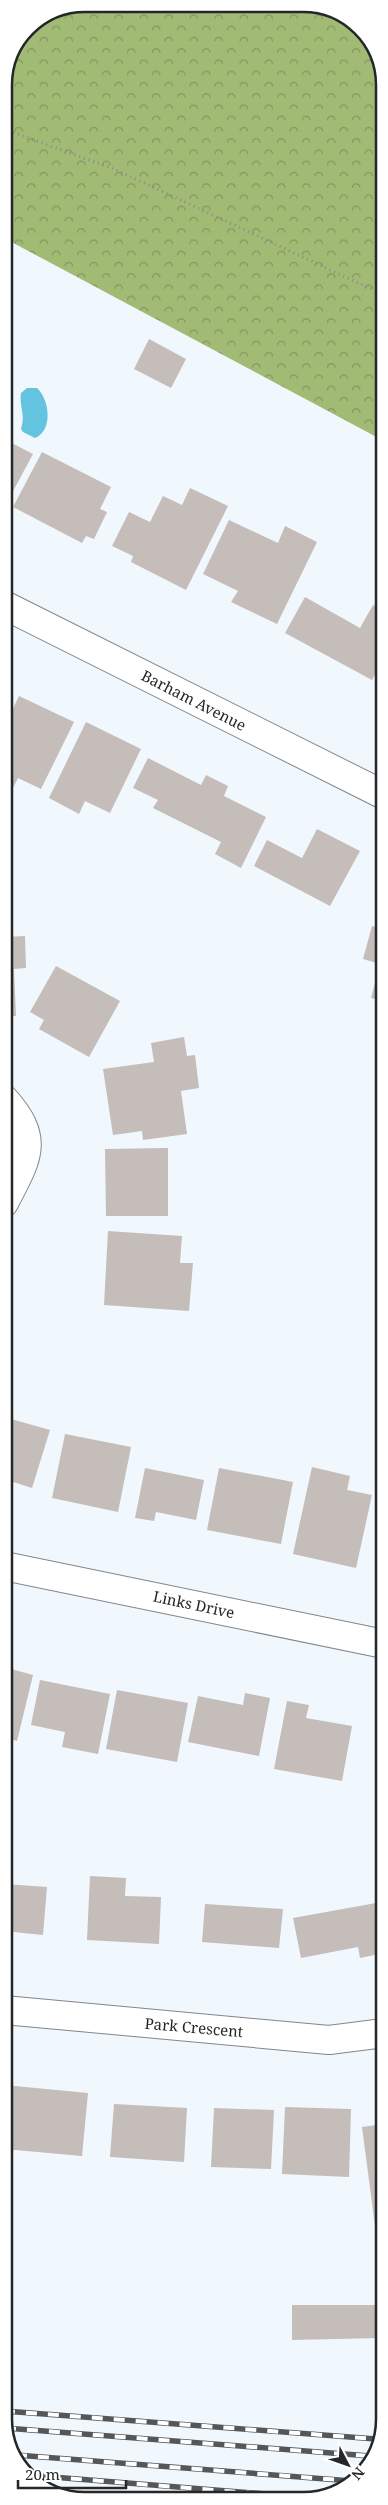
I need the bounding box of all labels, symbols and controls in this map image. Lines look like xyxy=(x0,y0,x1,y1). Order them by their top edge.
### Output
street label: Barham Avenue xyxy=(138,665,250,735)
street label: Links Drive xyxy=(151,1586,237,1622)
street label: Park Crescent xyxy=(144,2013,244,2041)
north arrow xyxy=(323,2440,373,2490)
scale bar xyxy=(18,2458,125,2490)
text: N xyxy=(347,2463,369,2484)
text: 20 m xyxy=(25,2464,60,2484)

